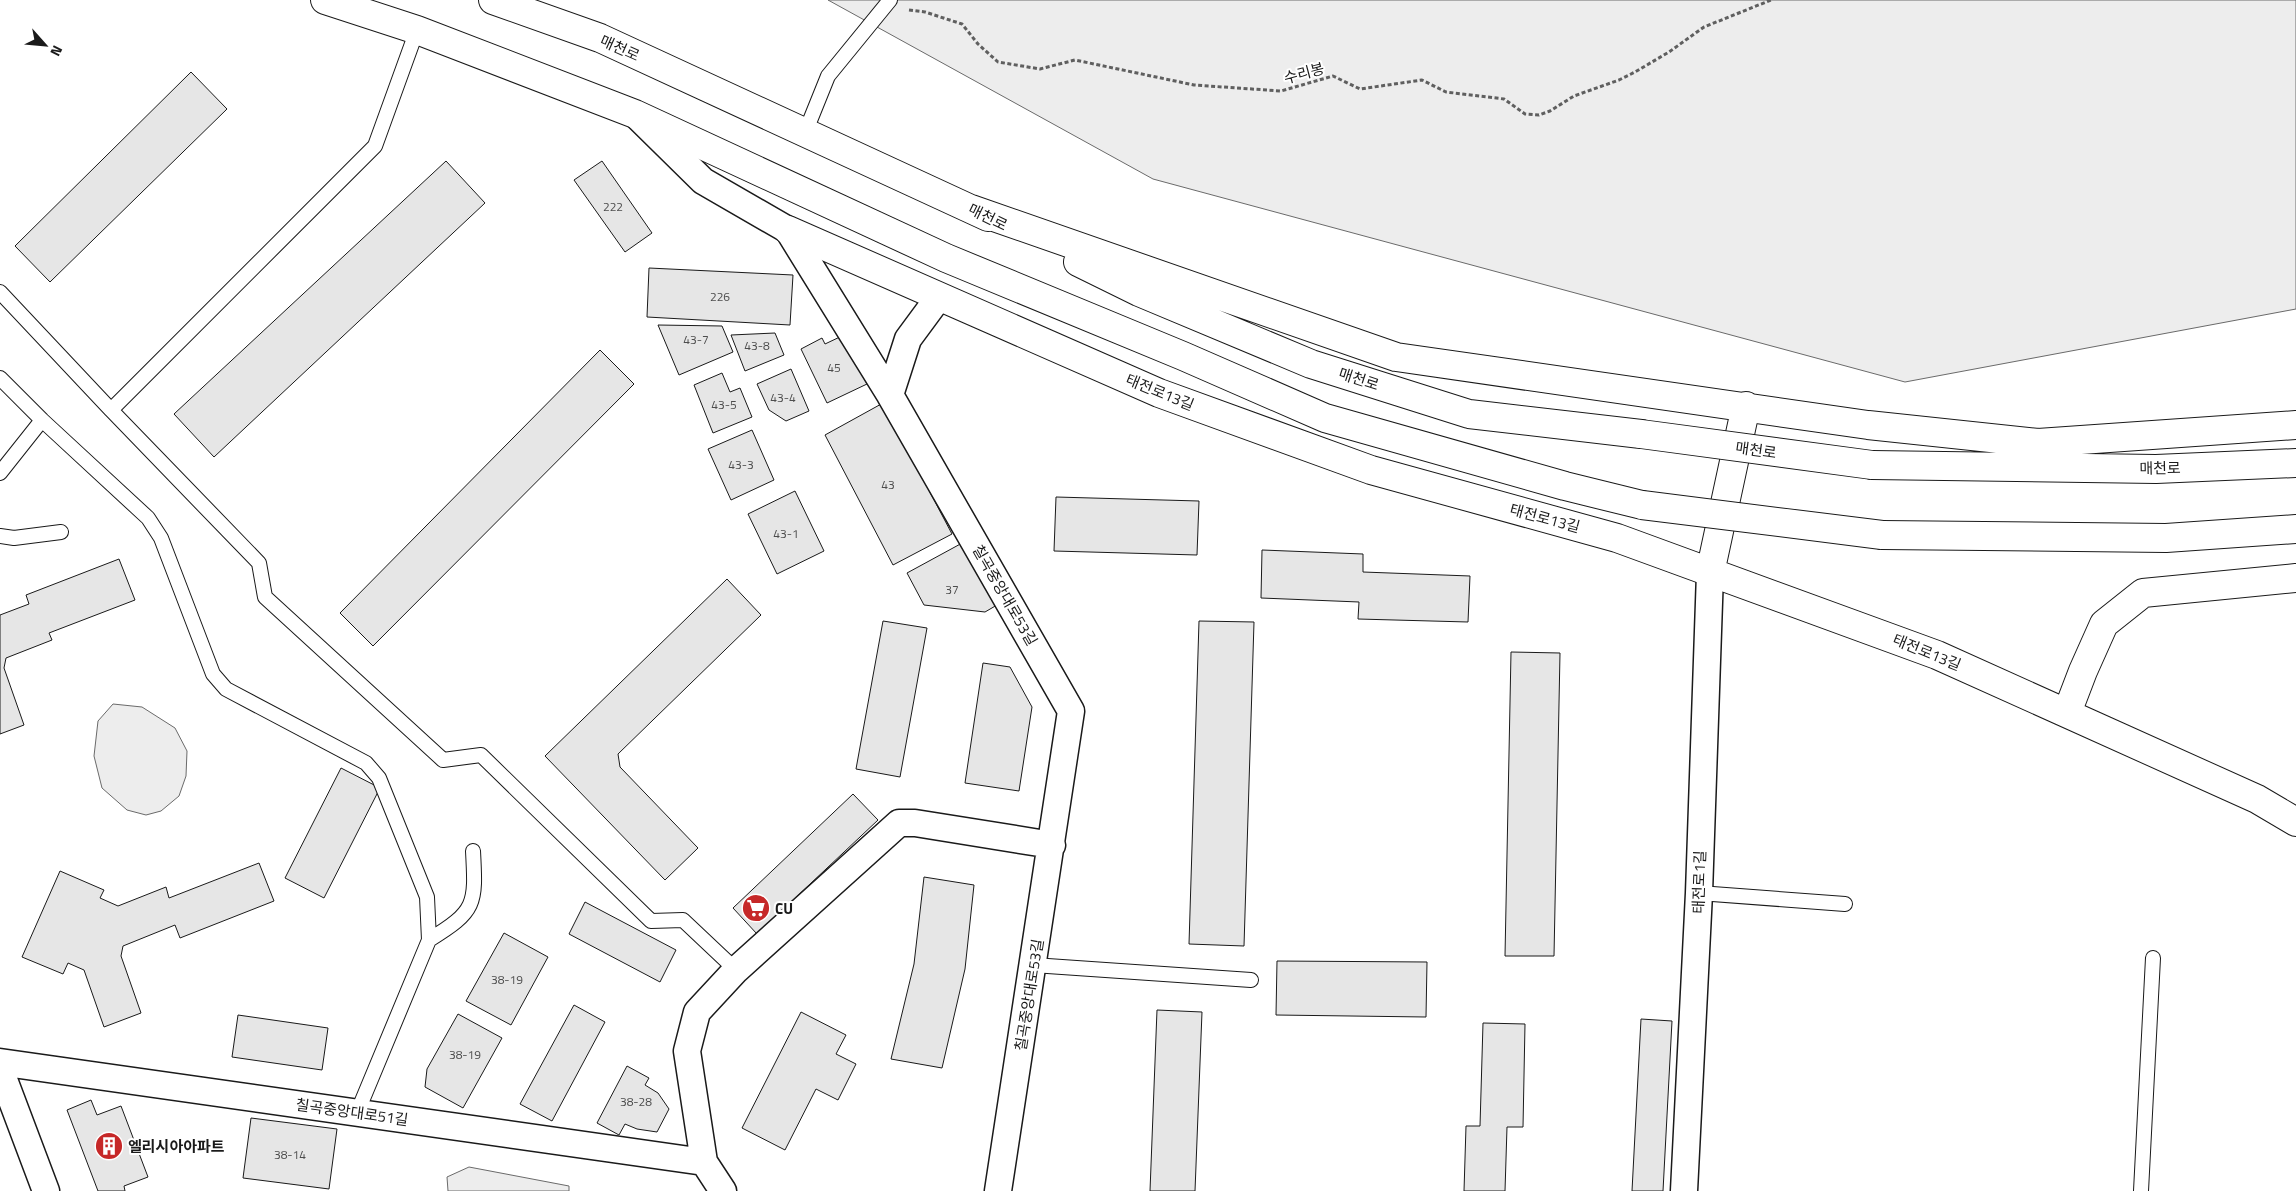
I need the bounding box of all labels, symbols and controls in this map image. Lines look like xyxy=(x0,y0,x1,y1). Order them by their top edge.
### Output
north arrow xyxy=(20,20,70,70)
street label: 매천로 xyxy=(596,29,644,67)
text: N xyxy=(45,42,69,60)
street label: 수리봉 xyxy=(1281,57,1327,89)
house number: 222 xyxy=(603,197,623,216)
street label: 매천로 xyxy=(964,198,1012,236)
house number: 226 xyxy=(710,287,730,306)
house number: 43-7 xyxy=(683,330,709,349)
house number: 43-8 xyxy=(744,336,770,355)
house number: 45 xyxy=(827,358,841,377)
street label: 매천로 xyxy=(1336,362,1382,396)
street label: 태전로13길 xyxy=(1122,368,1198,416)
house number: 43-4 xyxy=(770,388,796,407)
house number: 43-5 xyxy=(711,395,737,414)
street label: 매천로 xyxy=(1734,436,1778,464)
house number: 43-3 xyxy=(728,455,754,474)
street label: 매천로 xyxy=(2139,456,2181,480)
house number: 43 xyxy=(881,475,895,494)
street label: 태전로13길 xyxy=(1507,498,1583,538)
house number: 43-1 xyxy=(773,524,799,543)
street label: 칠곡중앙대로53길 xyxy=(967,540,1043,650)
house number: 37 xyxy=(945,580,959,599)
street label: 태전로13길 xyxy=(1889,628,1965,676)
street label: 태전로1길 xyxy=(1686,850,1712,914)
supermarket icon: CU xyxy=(741,893,771,923)
place label: CU xyxy=(775,897,793,920)
street label: 칠곡중앙대로53길 xyxy=(1009,937,1049,1053)
house number: 38-19 xyxy=(491,970,523,989)
house number: 38-19 xyxy=(449,1045,481,1064)
house number: 38-28 xyxy=(620,1092,652,1111)
street label: 칠곡중앙대로51길 xyxy=(294,1093,410,1131)
building icon: 엘리시아아파트 xyxy=(94,1131,124,1161)
place label: 엘리시아아파트 xyxy=(128,1135,225,1158)
house number: 38-14 xyxy=(274,1145,306,1164)

